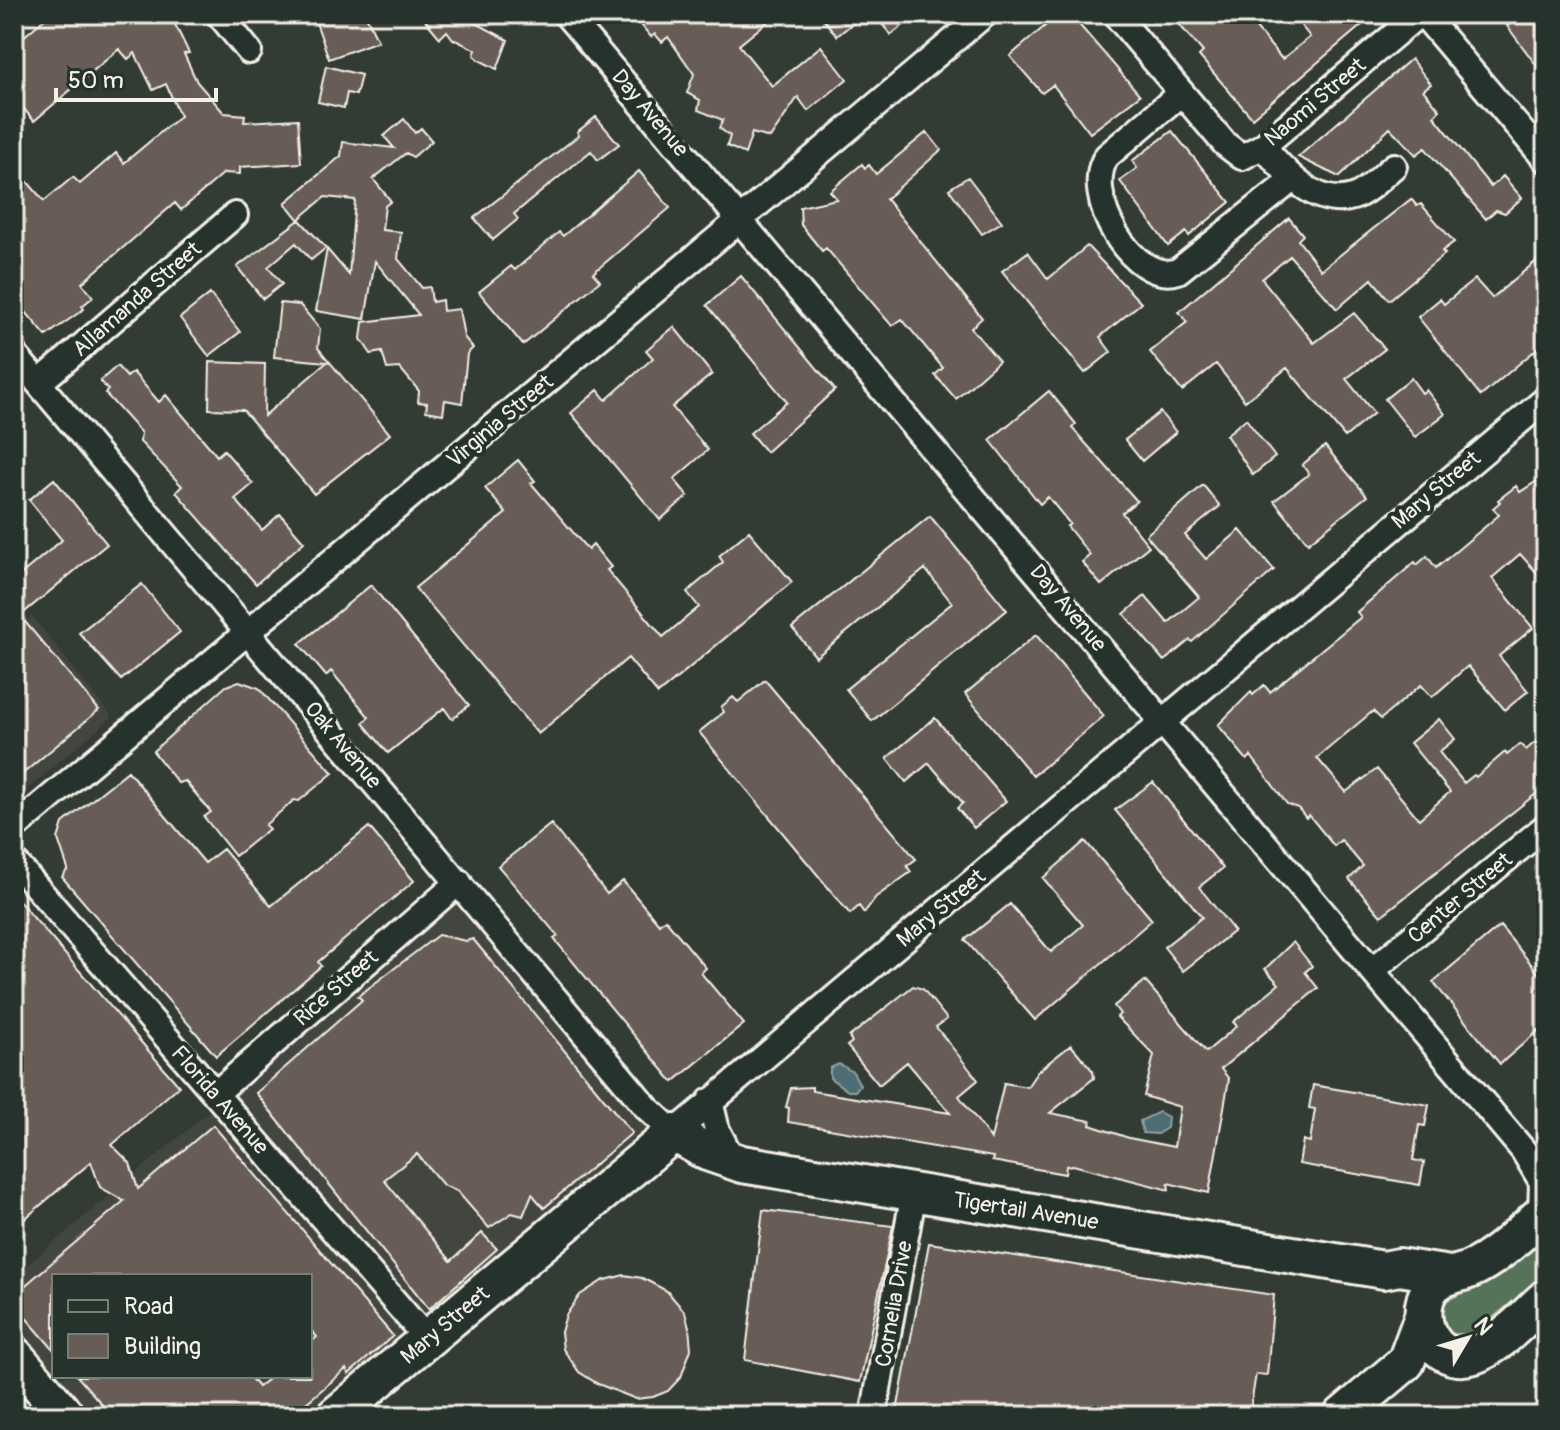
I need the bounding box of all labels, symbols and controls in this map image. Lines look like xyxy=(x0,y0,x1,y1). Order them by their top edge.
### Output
street label: Naomi Street xyxy=(1258,51,1372,153)
scale bar xyxy=(56,52,216,102)
street label: Day Avenue xyxy=(605,63,695,163)
text: 50 m xyxy=(68,66,124,95)
street label: Allamanda Street xyxy=(67,235,207,363)
street label: Virginia Street xyxy=(441,368,559,474)
street label: Mary Street xyxy=(1386,445,1486,535)
street label: Day Avenue xyxy=(1023,558,1113,658)
street label: Oak Avenue xyxy=(298,695,388,795)
street label: Center Street xyxy=(1402,846,1518,950)
street label: Mary Street xyxy=(891,863,991,953)
street label: Rice Street xyxy=(288,944,384,1032)
street label: Florida Avenue xyxy=(165,1040,275,1160)
street label: Tigertail Avenue xyxy=(951,1186,1101,1236)
street label: Cornelia Drive xyxy=(869,1239,919,1369)
legend xyxy=(52,1274,312,1378)
street label: Mary Street xyxy=(395,1280,495,1370)
text: Road xyxy=(124,1292,174,1321)
north arrow xyxy=(1428,1298,1508,1378)
text: N xyxy=(1467,1312,1499,1341)
text: Building xyxy=(124,1332,201,1361)

